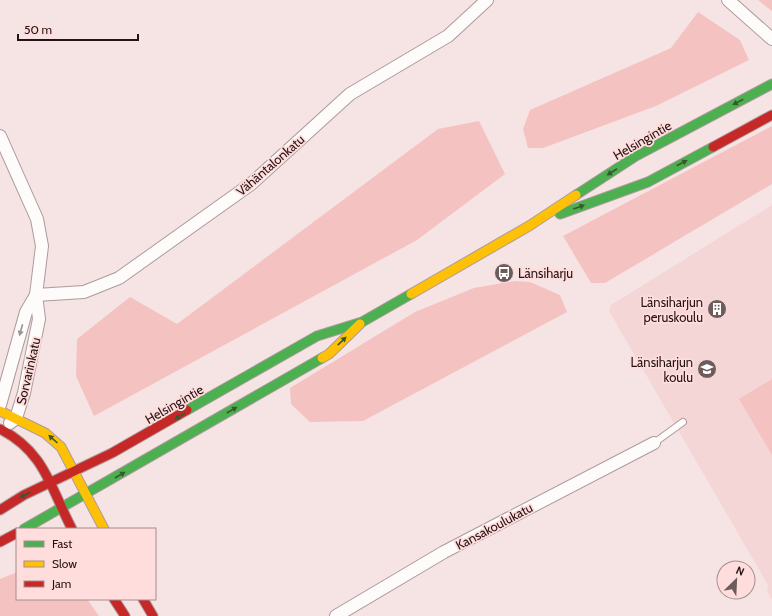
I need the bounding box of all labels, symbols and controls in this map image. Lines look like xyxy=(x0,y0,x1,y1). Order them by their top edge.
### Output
scale bar xyxy=(18,16,138,42)
text: 50 m xyxy=(24,22,52,37)
one-way arrow xyxy=(732,99,743,106)
street label: Helsingintie xyxy=(610,117,674,163)
street label: Vähäntalonkatu xyxy=(233,131,308,199)
one-way arrow xyxy=(676,160,688,167)
one-way arrow xyxy=(606,168,617,176)
one-way arrow xyxy=(573,204,585,210)
bus stop icon: Länsiharju xyxy=(493,262,515,284)
place label: Länsiharju xyxy=(518,265,573,282)
place label: Länsiharjun peruskoulu xyxy=(641,294,703,325)
building icon: Länsiharjun peruskoulu xyxy=(706,298,728,320)
one-way arrow xyxy=(18,325,24,337)
street label: Sorvarinkatu xyxy=(12,336,44,406)
one-way arrow xyxy=(337,336,347,346)
place label: Länsiharjun koulu xyxy=(631,354,693,385)
school or university icon: Länsiharjun koulu xyxy=(696,358,718,380)
street label: Helsingintie xyxy=(142,381,206,427)
one-way arrow xyxy=(226,406,238,413)
one-way arrow xyxy=(174,412,186,419)
one-way arrow xyxy=(48,435,58,444)
one-way arrow xyxy=(114,471,126,478)
one-way arrow xyxy=(19,492,31,498)
street label: Kansakoulukatu xyxy=(453,499,535,553)
legend xyxy=(16,528,156,600)
text: Fast xyxy=(52,536,72,551)
text: Slow xyxy=(52,556,77,571)
north arrow xyxy=(716,560,756,600)
text: N xyxy=(734,563,746,579)
text: Jam xyxy=(51,576,71,591)

